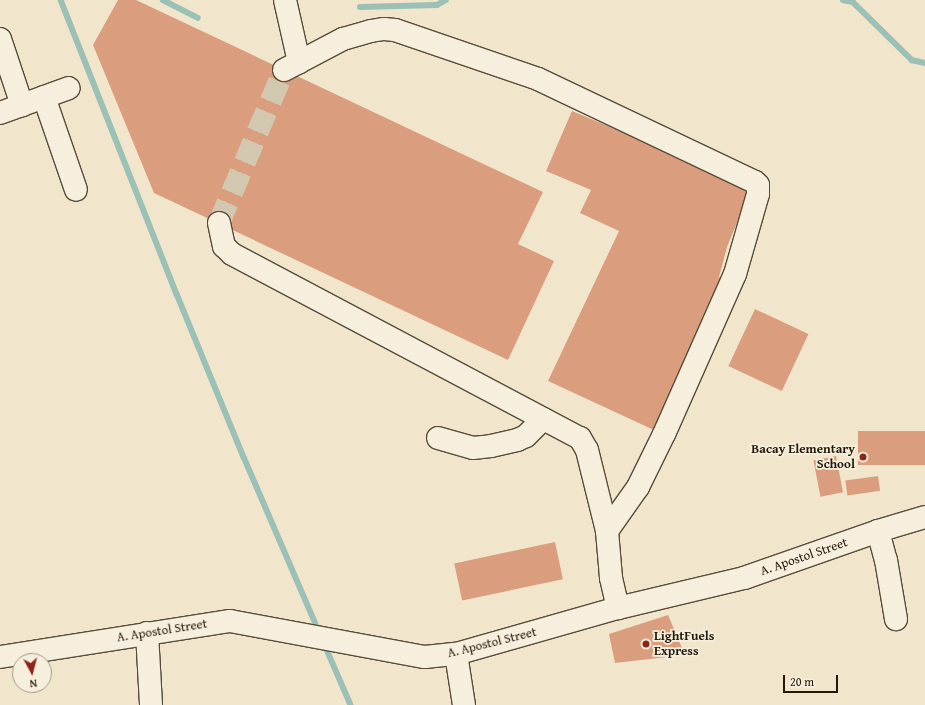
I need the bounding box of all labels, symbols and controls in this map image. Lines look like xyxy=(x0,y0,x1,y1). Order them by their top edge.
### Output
place label: Bacay Elementary School xyxy=(751,442,855,473)
marker: Bacay Elementary School xyxy=(858,452,868,462)
street label: A. Apostol Street xyxy=(758,535,850,579)
street label: A. Apostol Street xyxy=(116,616,208,646)
street label: A. Apostol Street xyxy=(446,624,538,662)
place label: LightFuels Express xyxy=(654,629,714,660)
marker: LightFuels Express xyxy=(641,639,651,649)
north arrow xyxy=(12,653,52,693)
scale bar xyxy=(785,667,840,693)
text: 20 m xyxy=(790,673,814,690)
text: N xyxy=(29,676,38,692)

